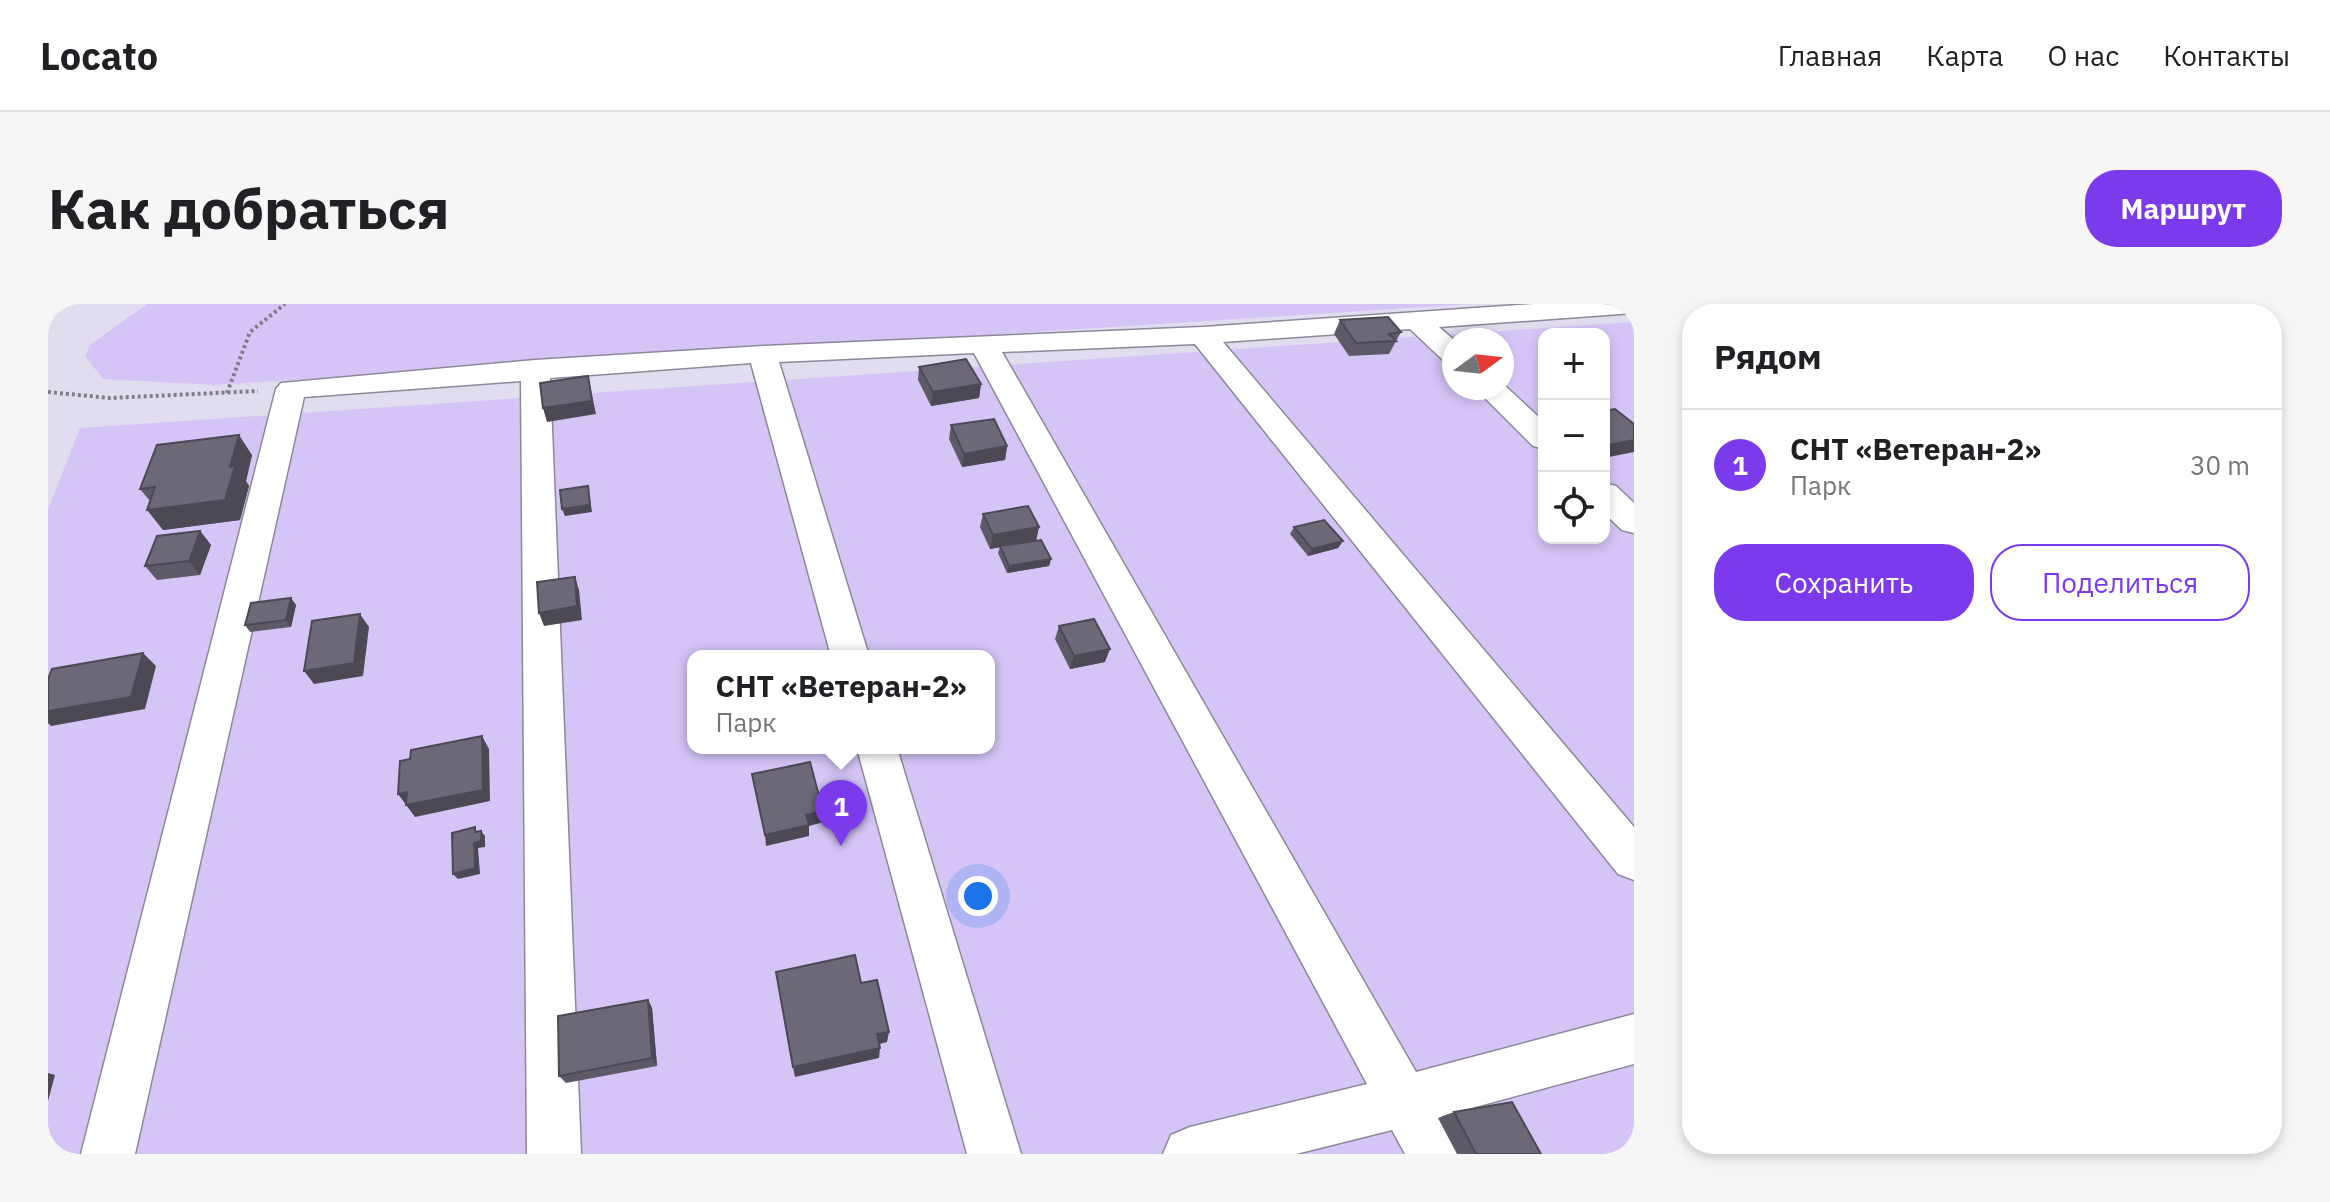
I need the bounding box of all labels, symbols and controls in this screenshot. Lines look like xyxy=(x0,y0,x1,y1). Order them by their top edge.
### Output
text: Locato xyxy=(40,31,158,80)
text: Главная xyxy=(1778,37,1882,74)
text: Карта xyxy=(1926,37,2003,74)
text: О нас xyxy=(2047,37,2119,74)
text: Контакты xyxy=(2163,37,2290,74)
button: Маршрут xyxy=(2085,170,2282,247)
text: Как добраться xyxy=(48,172,449,244)
north arrow xyxy=(1442,328,1514,400)
map controls xyxy=(1538,328,1610,544)
button: + xyxy=(1538,328,1610,400)
text: Рядом xyxy=(1714,334,1822,378)
button: − xyxy=(1538,400,1610,472)
text: СНТ «Ветеран-2» xyxy=(1790,429,2041,468)
text: 1 xyxy=(1732,448,1748,482)
text: 30 m xyxy=(2190,448,2250,482)
text: Парк xyxy=(1790,468,1851,502)
button: locate xyxy=(1538,472,1610,544)
button: Сохранить xyxy=(1714,544,1974,621)
button: Поделиться xyxy=(1990,544,2250,621)
popup xyxy=(687,650,995,754)
text: СНТ «Ветеран-2» xyxy=(715,666,967,705)
text: Парк xyxy=(715,705,777,739)
pin: 1 xyxy=(815,780,867,846)
your location xyxy=(958,876,998,916)

